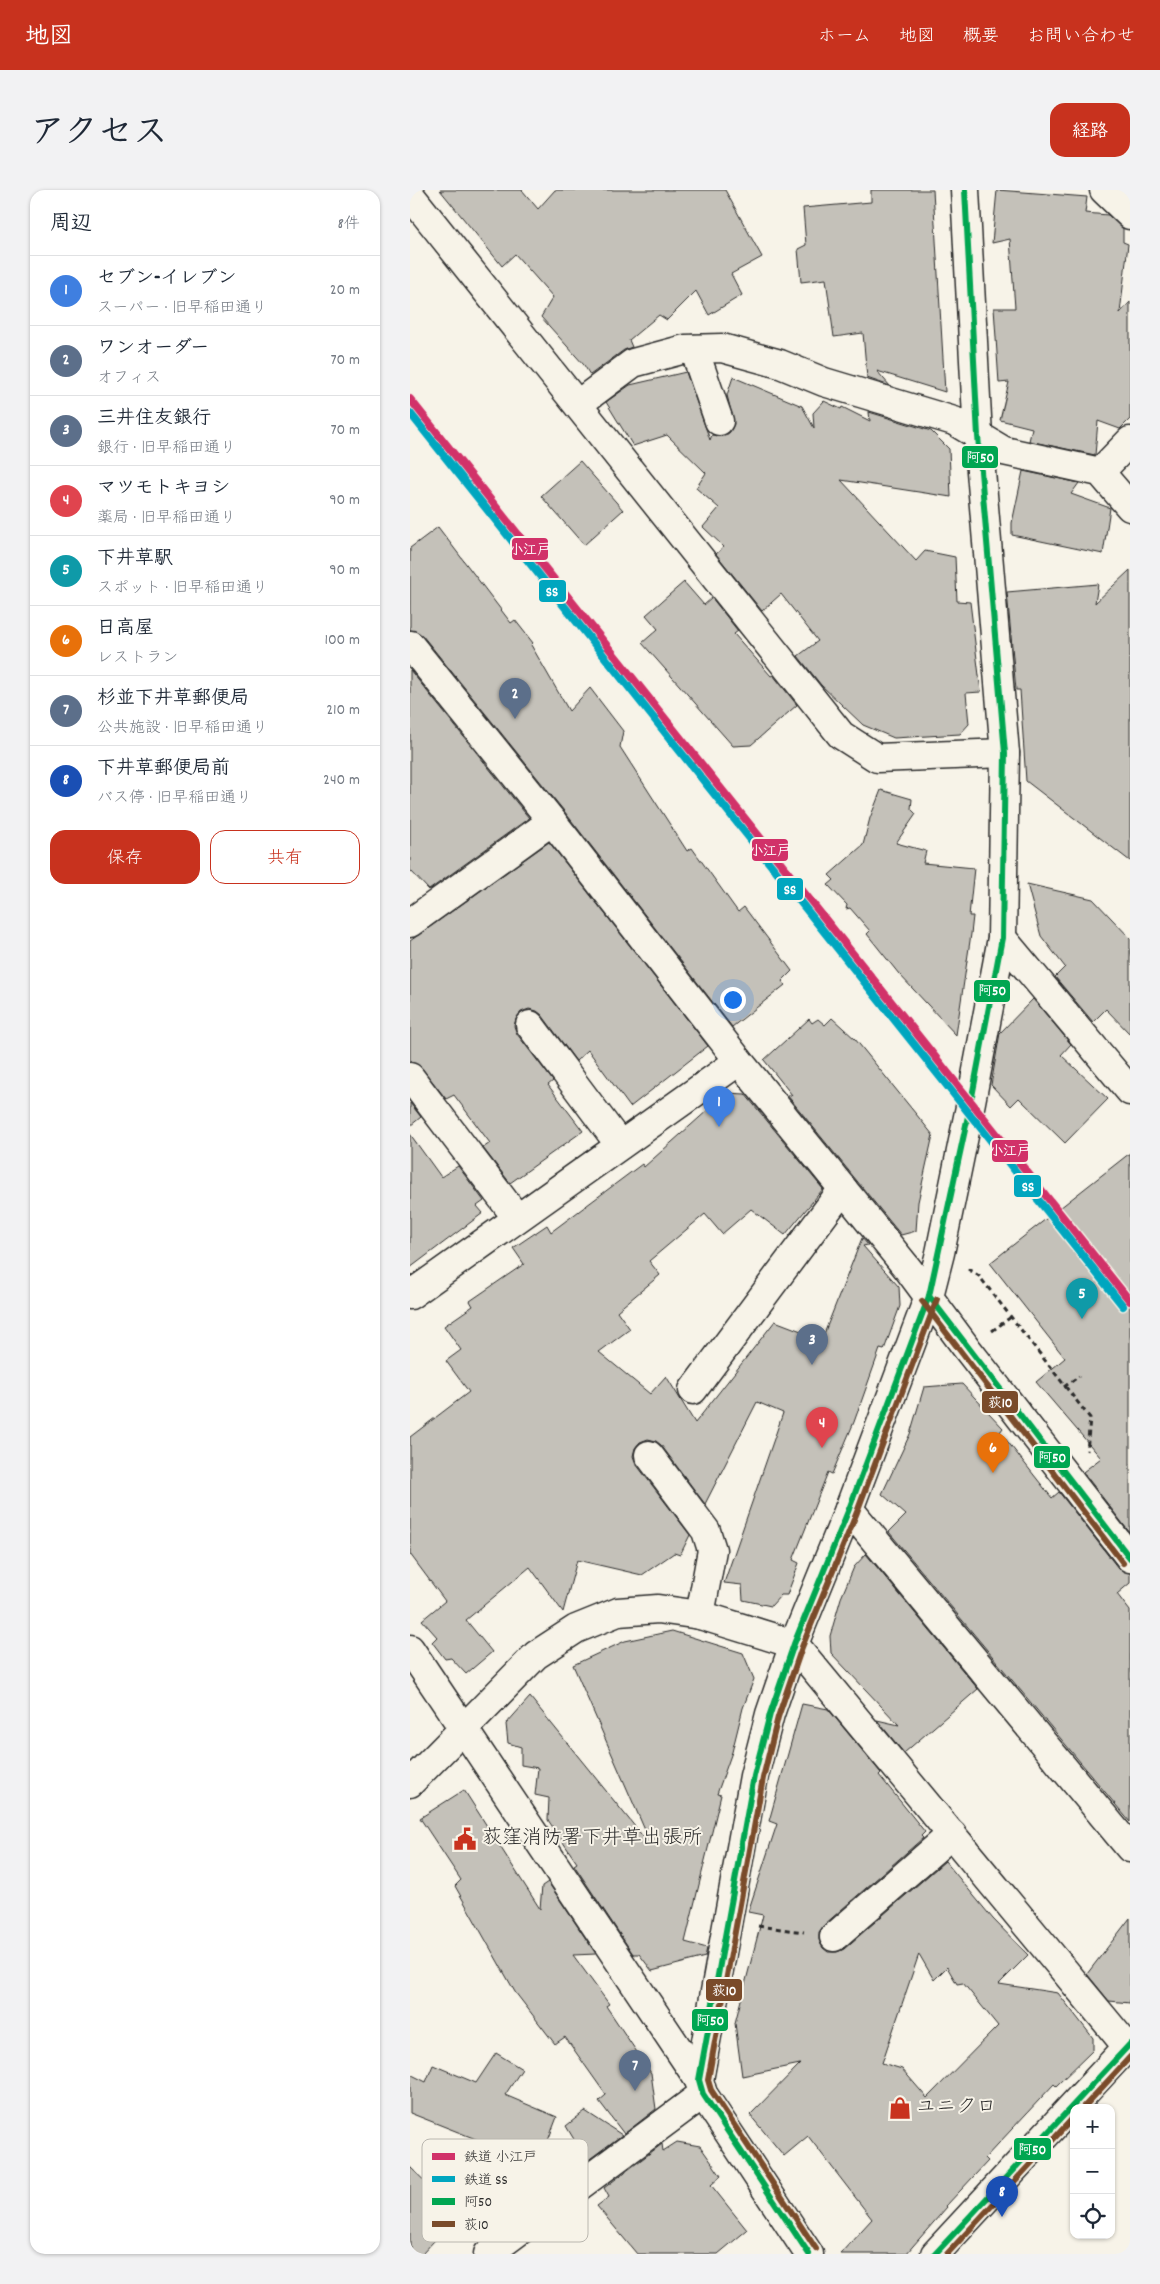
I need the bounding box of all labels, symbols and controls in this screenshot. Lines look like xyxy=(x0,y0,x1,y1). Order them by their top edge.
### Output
text: 地図 xyxy=(25,21,73,55)
text: ホーム xyxy=(818,25,871,50)
text: 地図 xyxy=(899,25,935,50)
text: 概要 xyxy=(963,25,999,50)
text: お問い合わせ xyxy=(1027,25,1135,50)
button: 経路 xyxy=(1050,103,1130,157)
text: アクセス xyxy=(30,110,168,160)
text: 周辺 xyxy=(50,210,92,240)
text: 8件 xyxy=(338,213,360,236)
text: セブン-イレブン xyxy=(97,266,237,293)
text: 1 xyxy=(64,279,68,302)
text: 20 m xyxy=(330,279,360,302)
text: スーパー · 旧早稲田通り xyxy=(97,297,267,320)
text: ワンオーダー xyxy=(97,336,209,363)
text: 2 xyxy=(63,349,70,372)
text: 70 m xyxy=(330,349,360,372)
text: オフィス xyxy=(97,367,161,390)
text: 三井住友銀行 xyxy=(97,406,211,433)
text: 3 xyxy=(62,419,70,442)
text: 70 m xyxy=(330,419,360,442)
text: 銀行 · 旧早稲田通り xyxy=(97,437,236,460)
line badge: 阿50 xyxy=(961,445,999,469)
text: 阿50 xyxy=(966,449,994,469)
text: マツモトキヨシ xyxy=(97,476,230,503)
text: 4 xyxy=(63,489,69,512)
text: 90 m xyxy=(329,489,360,512)
text: 薬局 · 旧早稲田通り xyxy=(97,507,236,530)
line badge: 小江戸 xyxy=(511,537,549,561)
text: 小江戸 xyxy=(509,541,551,561)
text: 下井草駅 xyxy=(97,546,173,573)
text: 5 xyxy=(62,559,70,582)
text: 90 m xyxy=(329,559,360,582)
text: スポット · 旧早稲田通り xyxy=(97,577,268,600)
line badge: SS xyxy=(538,579,567,603)
text: SS xyxy=(546,583,558,603)
text: 日高屋 xyxy=(97,616,154,643)
text: 6 xyxy=(62,629,70,652)
text: 100 m xyxy=(324,629,360,652)
text: レストラン xyxy=(97,647,178,670)
pin: 2 xyxy=(499,678,531,719)
text: 杉並下井草郵便局 xyxy=(97,686,249,713)
text: 7 xyxy=(63,699,69,722)
text: 210 m xyxy=(326,699,360,722)
text: 公共施設 · 旧早稲田通り xyxy=(97,717,268,740)
text: 下井草郵便局前 xyxy=(97,756,230,783)
text: 8 xyxy=(63,769,69,792)
text: 240 m xyxy=(323,769,360,792)
text: バス停 · 旧早稲田通り xyxy=(97,787,252,810)
button: 保存 xyxy=(50,830,200,884)
button: 共有 xyxy=(210,830,360,884)
line badge: 小江戸 xyxy=(751,838,789,862)
text: 小江戸 xyxy=(749,842,791,862)
line badge: SS xyxy=(776,877,804,901)
text: SS xyxy=(784,881,796,901)
line badge: 阿50 xyxy=(973,979,1011,1003)
text: 阿50 xyxy=(978,982,1006,1002)
your location xyxy=(720,987,746,1013)
pin: 1 xyxy=(703,1086,735,1127)
line badge: 小江戸 xyxy=(991,1139,1029,1163)
text: 小江戸 xyxy=(989,1142,1031,1162)
line badge: SS xyxy=(1013,1174,1042,1198)
text: SS xyxy=(1022,1178,1034,1198)
pin: 5 xyxy=(1066,1278,1098,1319)
pin: 3 xyxy=(796,1324,828,1365)
line badge: 荻10 xyxy=(981,1390,1019,1414)
text: 荻10 xyxy=(988,1394,1012,1414)
pin: 4 xyxy=(806,1407,838,1448)
pin: 6 xyxy=(977,1432,1009,1473)
line badge: 阿50 xyxy=(1033,1445,1071,1469)
text: 阿50 xyxy=(1038,1449,1066,1469)
place label: 荻窪消防署下井草出張所 xyxy=(482,1825,702,1853)
public building icon: 荻窪消防署下井草出張所 xyxy=(452,1826,478,1852)
line badge: 荻10 xyxy=(705,1978,743,2002)
text: 荻10 xyxy=(712,1982,736,2002)
line badge: 阿50 xyxy=(691,2008,729,2032)
text: 阿50 xyxy=(696,2012,724,2032)
pin: 7 xyxy=(619,2050,651,2091)
place label: ユニクロ xyxy=(916,2094,996,2122)
shop icon: ユニクロ xyxy=(887,2095,913,2121)
map controls xyxy=(1070,2104,1115,2239)
button: + xyxy=(1070,2104,1115,2149)
line badge: 阿50 xyxy=(1013,2137,1052,2161)
legend xyxy=(422,2139,588,2242)
text: 阿50 xyxy=(1018,2141,1046,2161)
text: 鉄道 小江戸 xyxy=(464,2148,537,2168)
button: − xyxy=(1070,2149,1115,2194)
text: 鉄道 SS xyxy=(464,2171,508,2191)
pin: 8 xyxy=(986,2176,1018,2217)
text: 阿50 xyxy=(464,2193,492,2213)
button: locate xyxy=(1070,2194,1115,2239)
text: 荻10 xyxy=(464,2216,489,2236)

